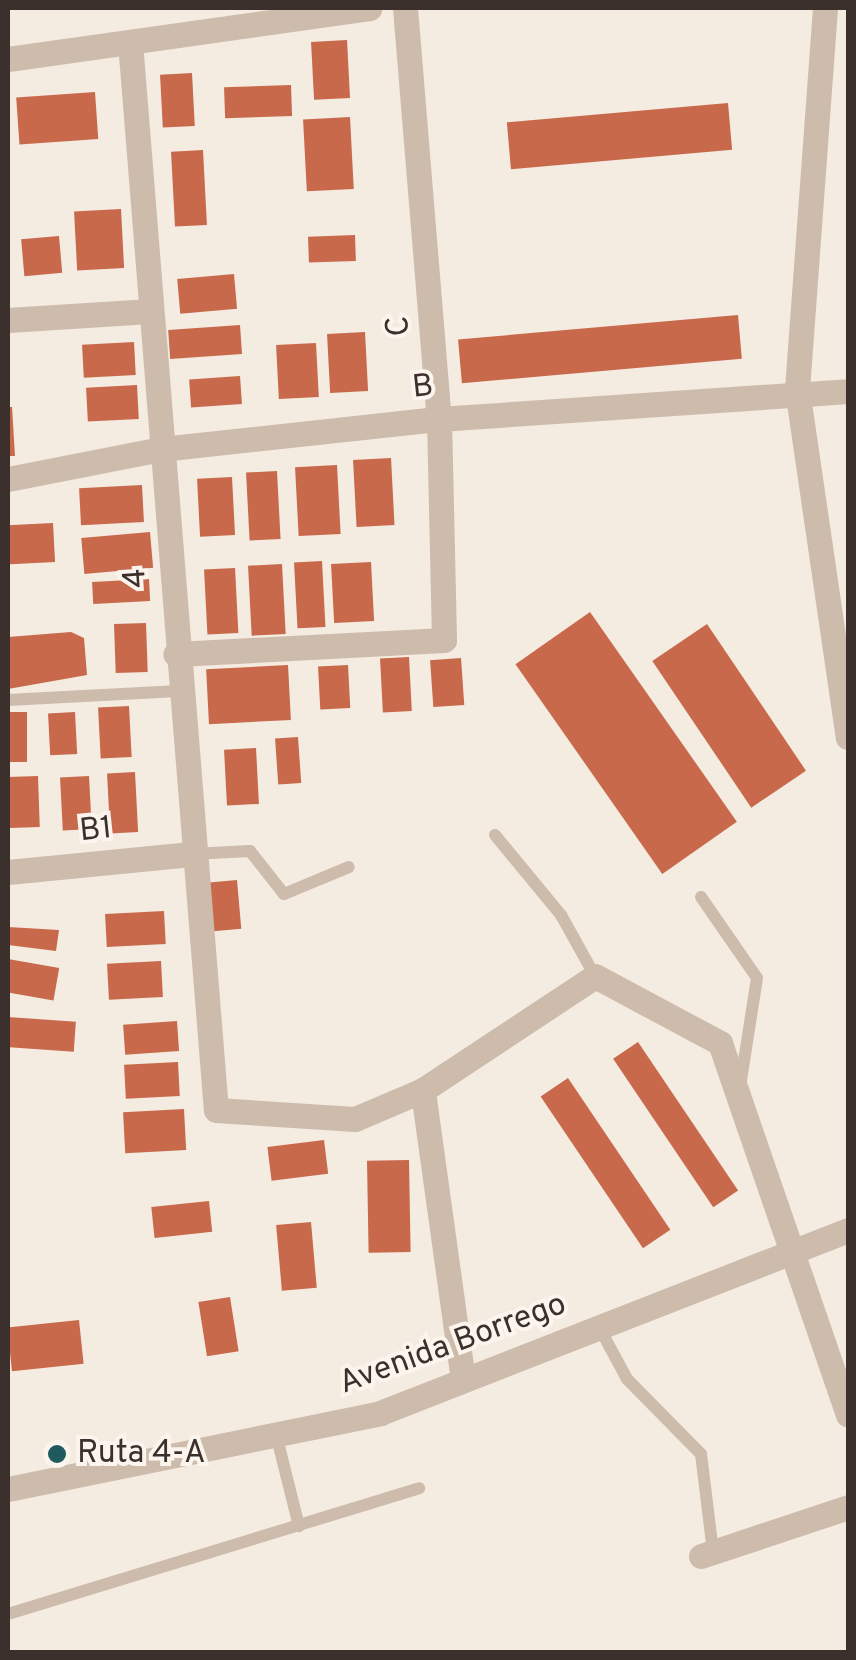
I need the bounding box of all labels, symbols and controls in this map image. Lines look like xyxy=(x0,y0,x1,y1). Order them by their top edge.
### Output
street label: C xyxy=(380,314,420,338)
street label: B xyxy=(411,368,435,408)
street label: 4 xyxy=(117,567,157,589)
street label: B1 xyxy=(78,810,114,852)
street label: Avenida Borrego xyxy=(334,1286,572,1404)
place label: Ruta 4-A xyxy=(77,1435,206,1473)
marker: Ruta 4-A xyxy=(46,1443,68,1465)

